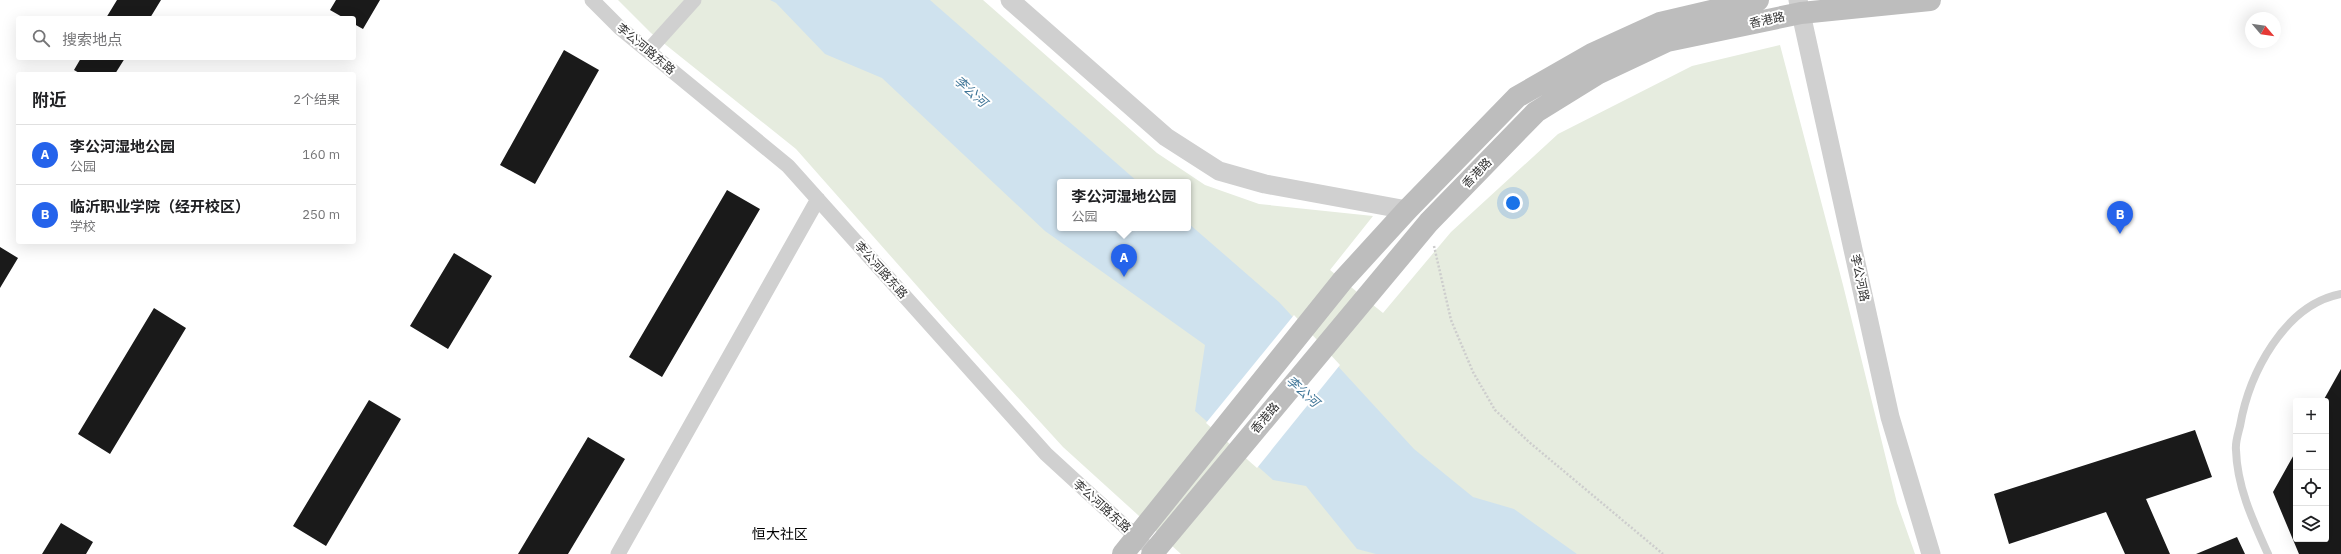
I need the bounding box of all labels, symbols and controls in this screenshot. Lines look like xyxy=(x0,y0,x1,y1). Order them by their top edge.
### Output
street label: 香港路 xyxy=(1748,8,1786,31)
north arrow xyxy=(2245,12,2281,48)
search box xyxy=(16,16,356,60)
street label: 李公河路东路 xyxy=(614,20,679,78)
icon: search xyxy=(30,27,52,49)
text: 搜索地点 xyxy=(62,30,122,49)
water label: 李公河 xyxy=(950,72,993,113)
text: 附近 xyxy=(32,89,66,111)
text: 2个结果 xyxy=(293,91,340,108)
text: 李公河湿地公园 xyxy=(70,137,175,156)
text: A xyxy=(41,146,49,163)
text: 160 m xyxy=(302,146,340,163)
street label: 香港路 xyxy=(1459,154,1495,191)
text: 公园 xyxy=(70,158,96,175)
popup xyxy=(1057,179,1191,231)
text: 李公河湿地公园 xyxy=(1071,187,1177,206)
your location xyxy=(1503,193,1523,213)
text: 临沂职业学院（经开校区） xyxy=(70,197,250,216)
pin: B xyxy=(2107,201,2133,234)
text: B xyxy=(41,206,49,223)
text: 250 m xyxy=(302,206,340,223)
text: 公园 xyxy=(1071,208,1098,225)
text: 学校 xyxy=(70,218,96,235)
street label: 李公河路东路 xyxy=(852,238,911,301)
pin: A xyxy=(1111,244,1137,277)
street label: 李公河路 xyxy=(1848,253,1873,303)
water label: 李公河 xyxy=(1282,372,1325,413)
map controls xyxy=(2293,398,2329,542)
button: + xyxy=(2293,398,2329,434)
street label: 香港路 xyxy=(1247,399,1282,436)
button: − xyxy=(2293,434,2329,470)
button: locate xyxy=(2293,470,2329,506)
street label: 李公河路东路 xyxy=(1071,476,1134,535)
button: layers xyxy=(2293,506,2329,542)
district label: 恒大社区 xyxy=(752,525,808,543)

